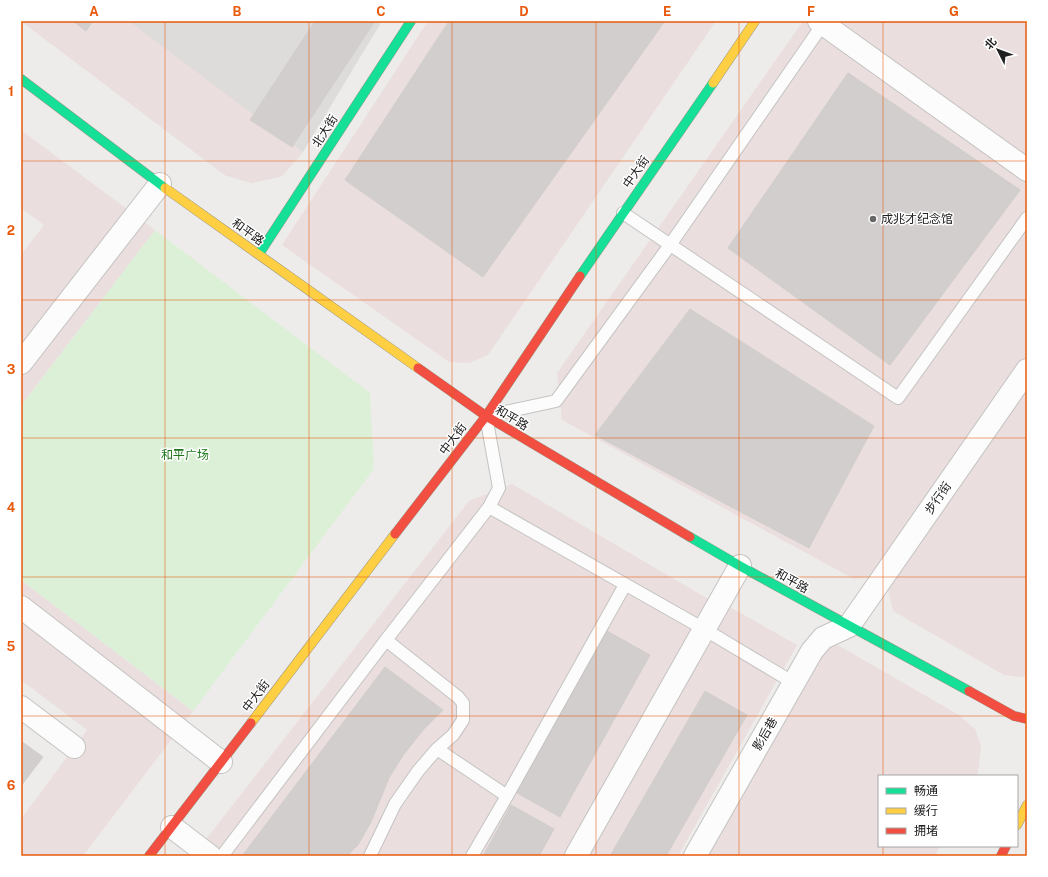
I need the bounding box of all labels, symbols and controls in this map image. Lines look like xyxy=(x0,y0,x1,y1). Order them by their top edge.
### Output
text: A xyxy=(89,4,99,19)
text: B xyxy=(233,4,242,19)
text: C xyxy=(376,4,386,19)
text: D xyxy=(519,4,529,19)
text: E xyxy=(663,4,671,19)
text: F xyxy=(807,4,815,19)
text: G xyxy=(949,4,959,19)
north arrow xyxy=(978,30,1018,70)
text: 北 xyxy=(982,35,999,51)
text: 1 xyxy=(8,84,14,99)
street label: 北大街 xyxy=(309,112,341,150)
street label: 中大街 xyxy=(620,153,652,191)
place label: 成兆才纪念馆 xyxy=(881,212,953,226)
marker: 成兆才纪念馆 xyxy=(868,214,878,224)
street label: 和平路 xyxy=(229,216,267,248)
text: 2 xyxy=(7,223,15,238)
text: 3 xyxy=(7,362,16,377)
street label: 和平路 xyxy=(493,403,531,433)
street label: 中大街 xyxy=(437,420,469,458)
park label: 和平广场 xyxy=(161,448,209,462)
street label: 步行街 xyxy=(922,479,954,517)
text: 4 xyxy=(7,500,16,515)
street label: 和平路 xyxy=(773,566,811,596)
text: 5 xyxy=(7,639,16,654)
street label: 中大街 xyxy=(240,677,272,715)
street label: 影后巷 xyxy=(750,715,780,753)
legend xyxy=(878,775,1018,847)
text: 6 xyxy=(7,778,16,793)
text: 畅通 xyxy=(914,784,938,798)
text: 缓行 xyxy=(914,804,938,818)
text: 拥堵 xyxy=(914,824,938,838)

